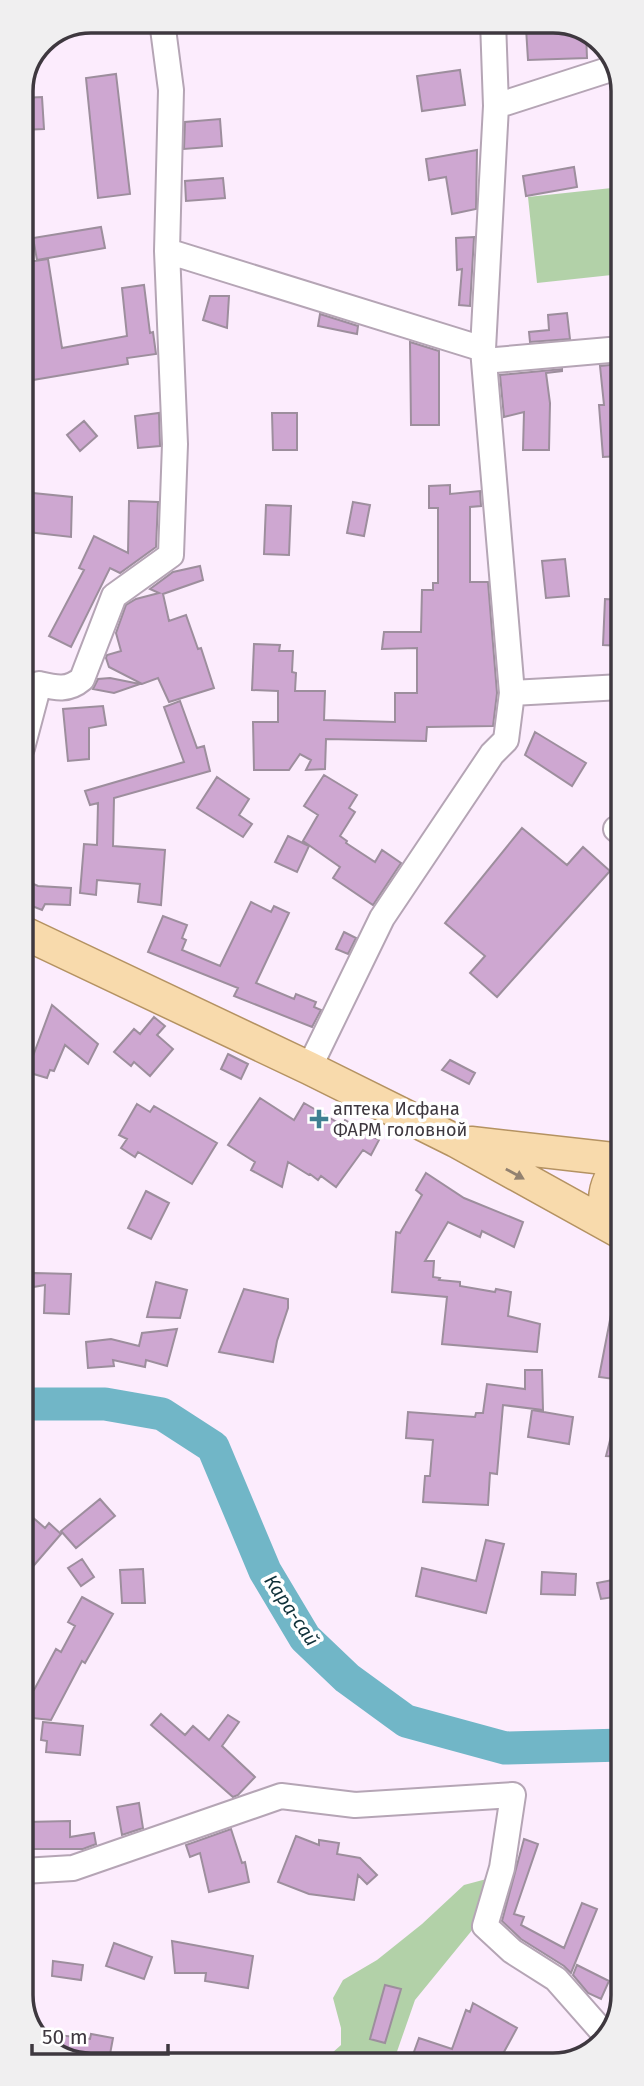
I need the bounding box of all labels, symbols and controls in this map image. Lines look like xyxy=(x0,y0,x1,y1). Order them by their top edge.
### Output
place label: аптека Исфана ФАРМ головной xyxy=(333,1098,467,1141)
marker: аптека Исфана ФАРМ головной xyxy=(311,1111,327,1127)
one-way arrow xyxy=(506,1168,526,1180)
water label: Кара-сай xyxy=(259,1570,324,1650)
scale bar xyxy=(32,2012,168,2056)
text: 50 m xyxy=(42,2024,88,2050)

